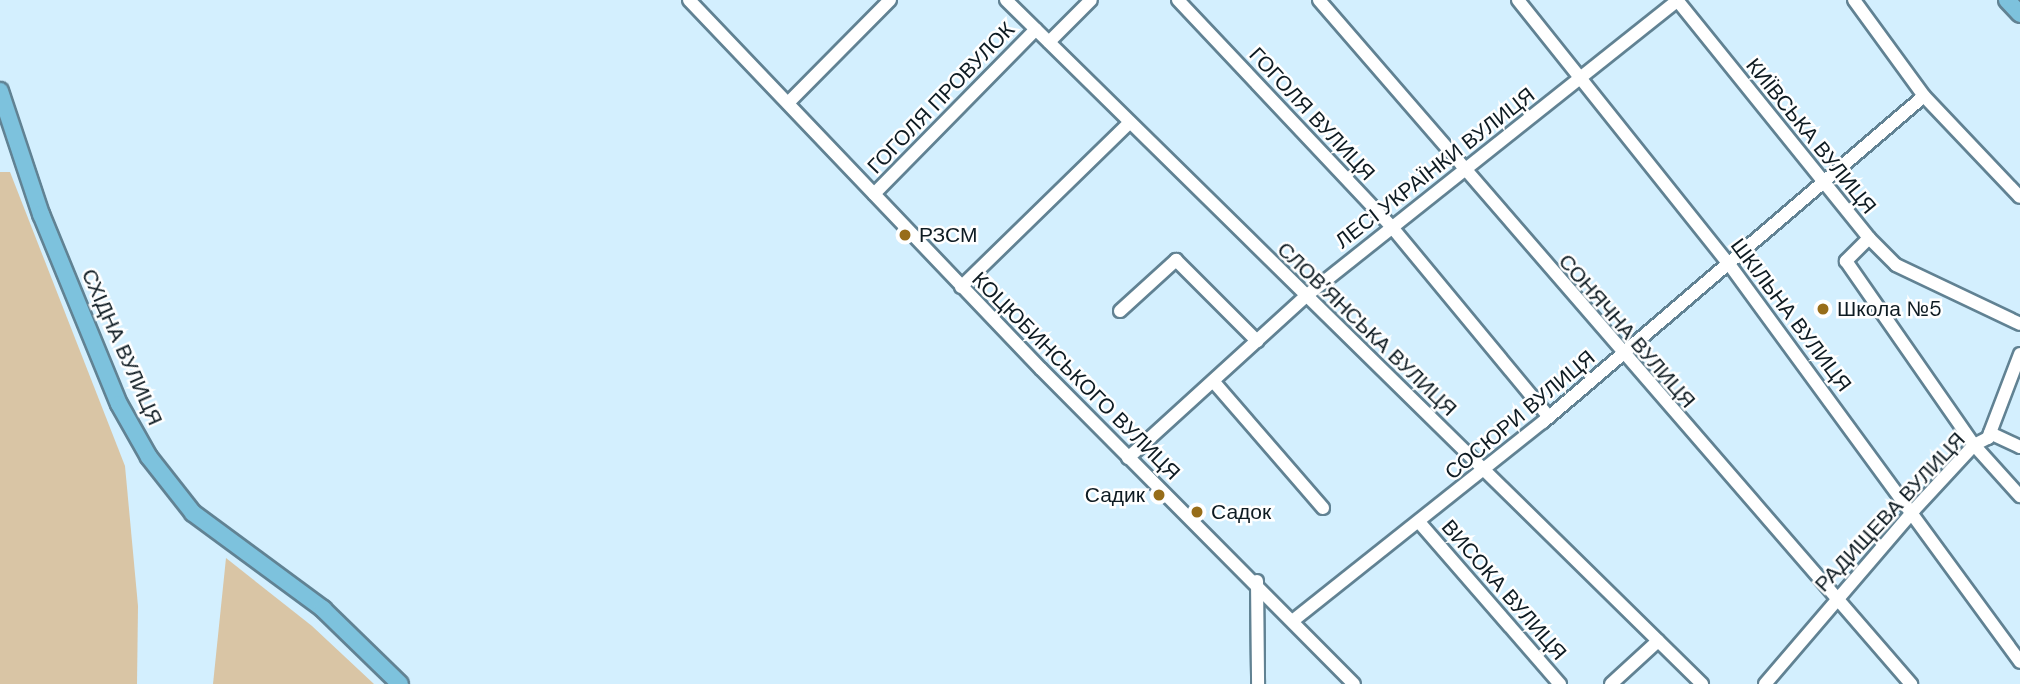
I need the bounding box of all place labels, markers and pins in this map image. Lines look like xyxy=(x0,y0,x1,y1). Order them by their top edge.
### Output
place label: РЗСМ xyxy=(919,222,977,248)
marker: РЗСМ xyxy=(897,227,913,243)
place label: Школа №5 xyxy=(1837,296,1942,322)
marker: Школа №5 xyxy=(1815,301,1831,317)
place label: Садик xyxy=(1085,482,1145,508)
marker: Садик xyxy=(1151,487,1167,503)
place label: Садок xyxy=(1211,499,1271,525)
marker: Садок xyxy=(1189,504,1205,520)

